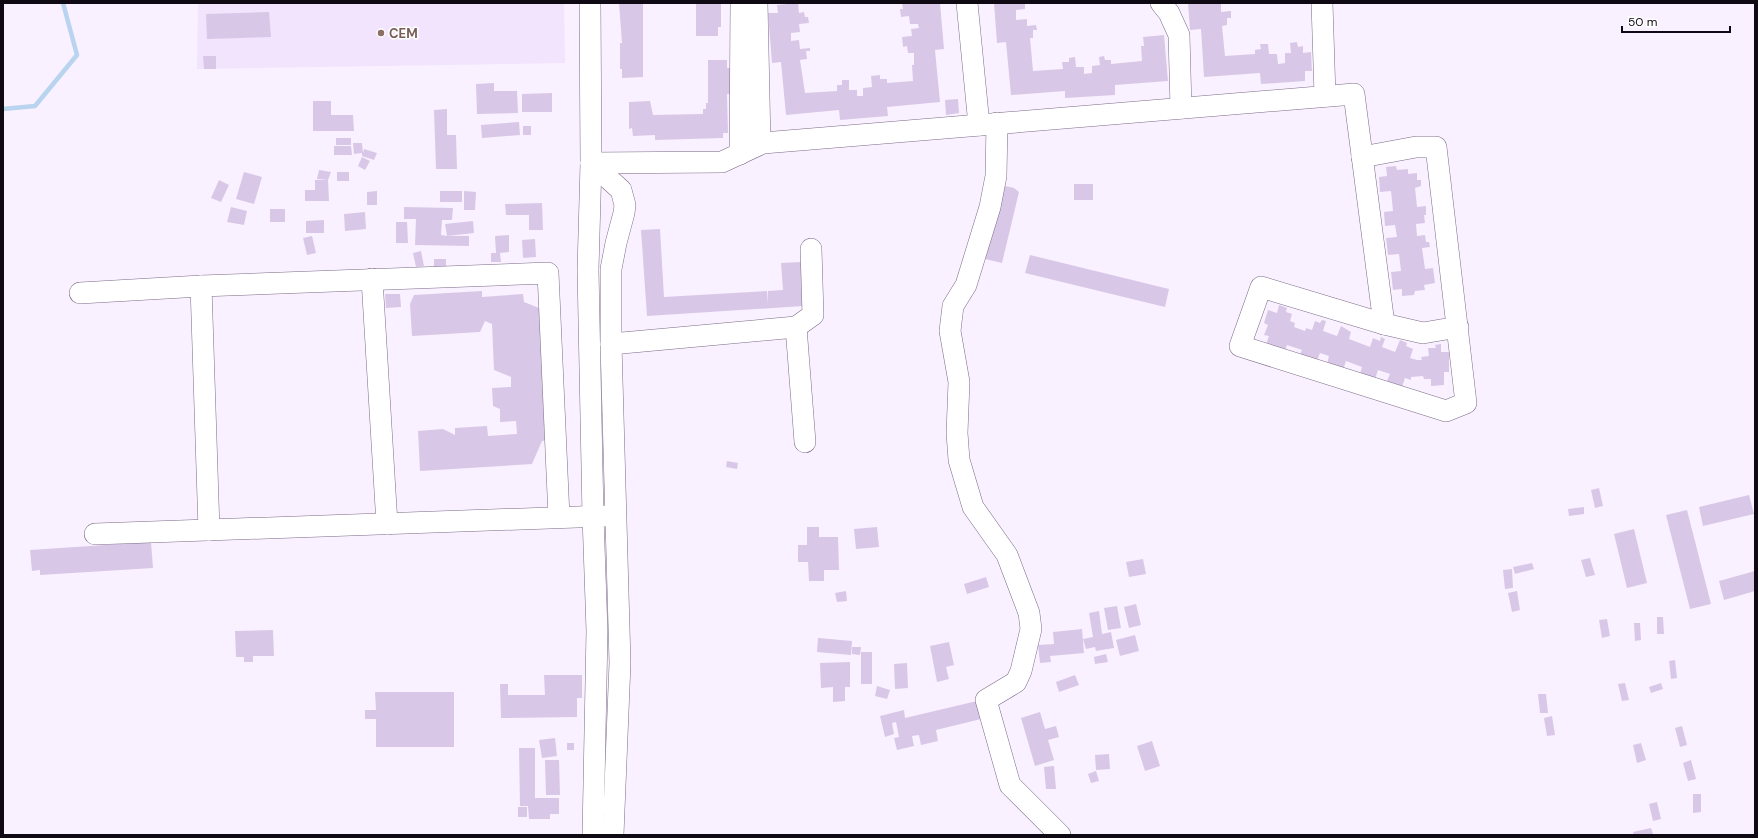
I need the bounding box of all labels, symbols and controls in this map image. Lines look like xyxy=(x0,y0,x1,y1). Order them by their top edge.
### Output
scale bar xyxy=(1622,8,1730,34)
text: 50 m xyxy=(1628,14,1657,30)
place label: CEM xyxy=(389,25,418,42)
marker: CEM xyxy=(376,28,386,38)

